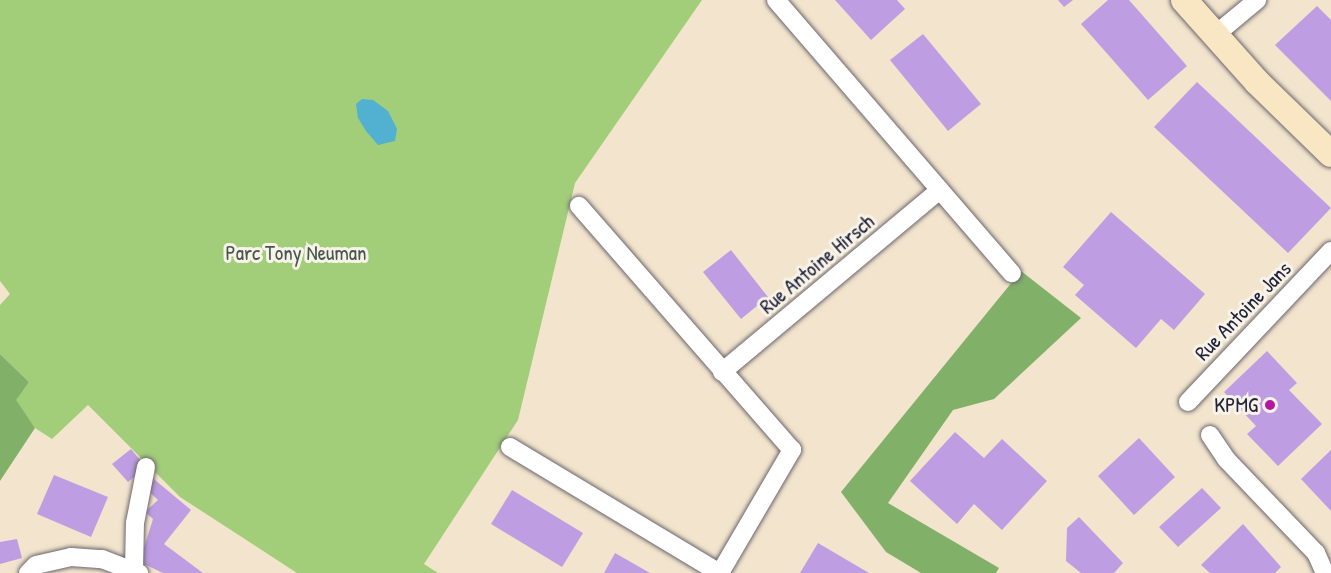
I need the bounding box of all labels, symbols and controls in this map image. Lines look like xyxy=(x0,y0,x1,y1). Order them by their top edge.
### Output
street label: Rue Antoine Hirsch xyxy=(755,209,879,319)
park label: Parc Tony Neuman xyxy=(226,240,366,266)
street label: Rue Antoine Jans xyxy=(1190,256,1296,366)
place label: KPMG xyxy=(1214,392,1258,418)
marker: KPMG xyxy=(1263,398,1277,412)

